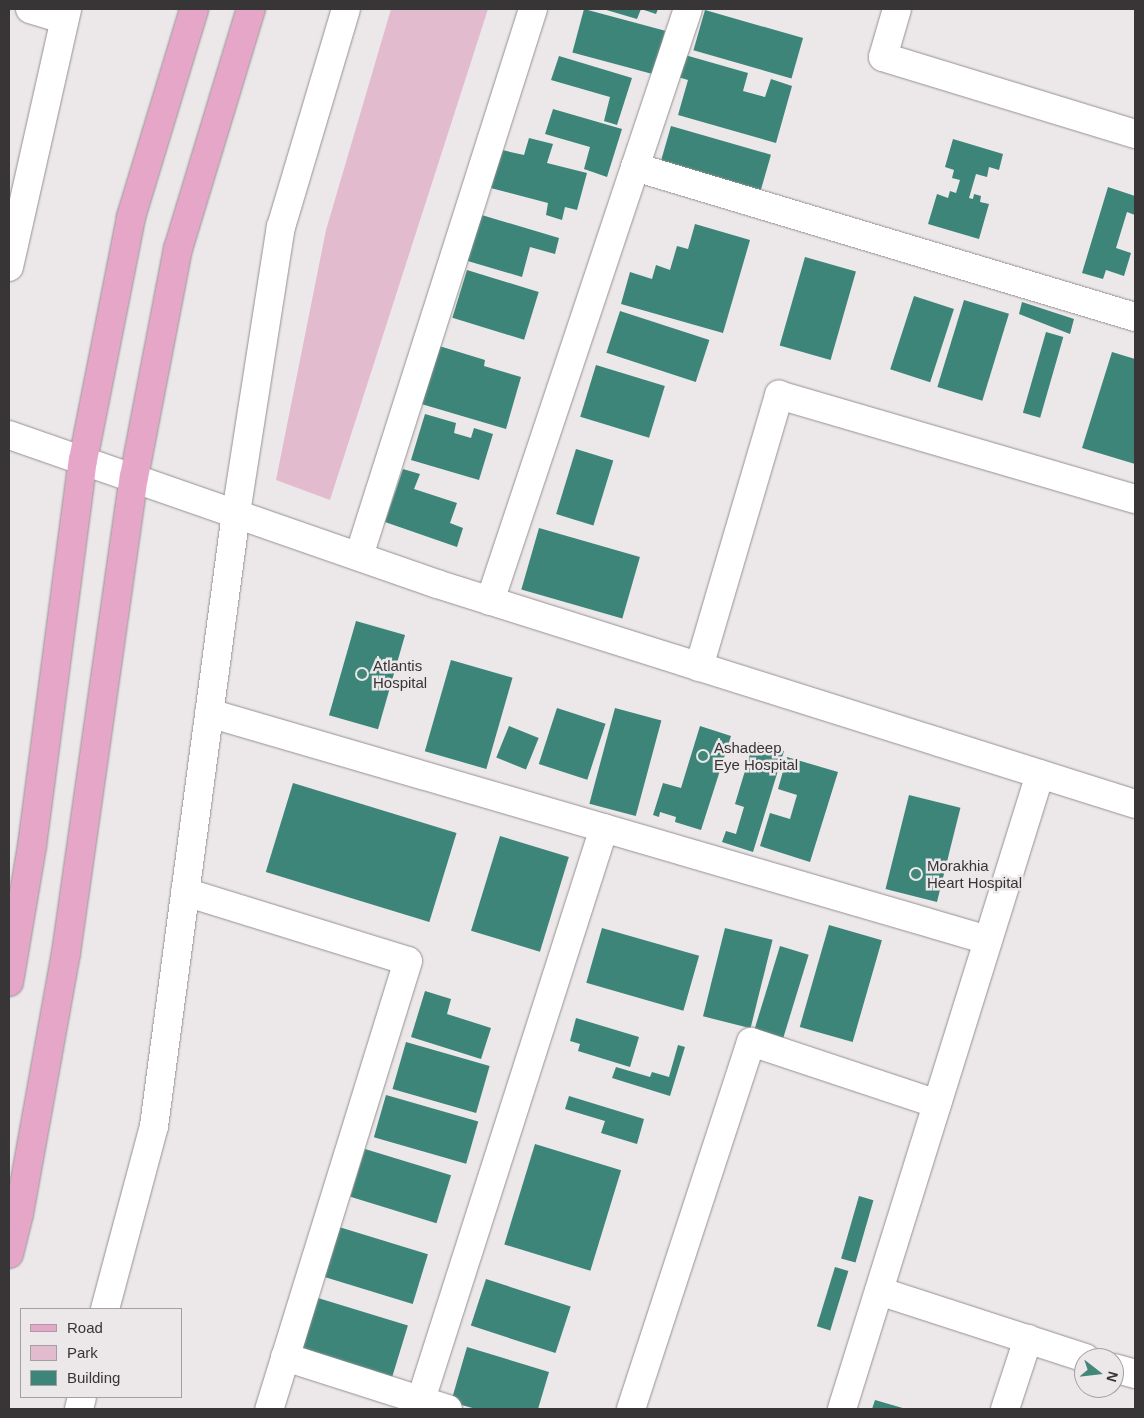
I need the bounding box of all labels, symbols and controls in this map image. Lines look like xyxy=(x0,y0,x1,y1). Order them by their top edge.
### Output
place label: Atlantis Hospital xyxy=(373,656,427,691)
marker: Atlantis Hospital xyxy=(355,667,369,681)
place label: Ashadeep Eye Hospital xyxy=(714,738,798,773)
marker: Ashadeep Eye Hospital xyxy=(696,749,710,763)
place label: Morakhia Heart Hospital xyxy=(927,856,1022,891)
marker: Morakhia Heart Hospital xyxy=(909,867,923,881)
legend xyxy=(20,1308,182,1398)
text: Road xyxy=(67,1319,103,1336)
text: Park xyxy=(67,1344,98,1361)
north arrow xyxy=(1074,1348,1124,1398)
text: Building xyxy=(67,1369,120,1386)
text: N xyxy=(1103,1370,1122,1384)

